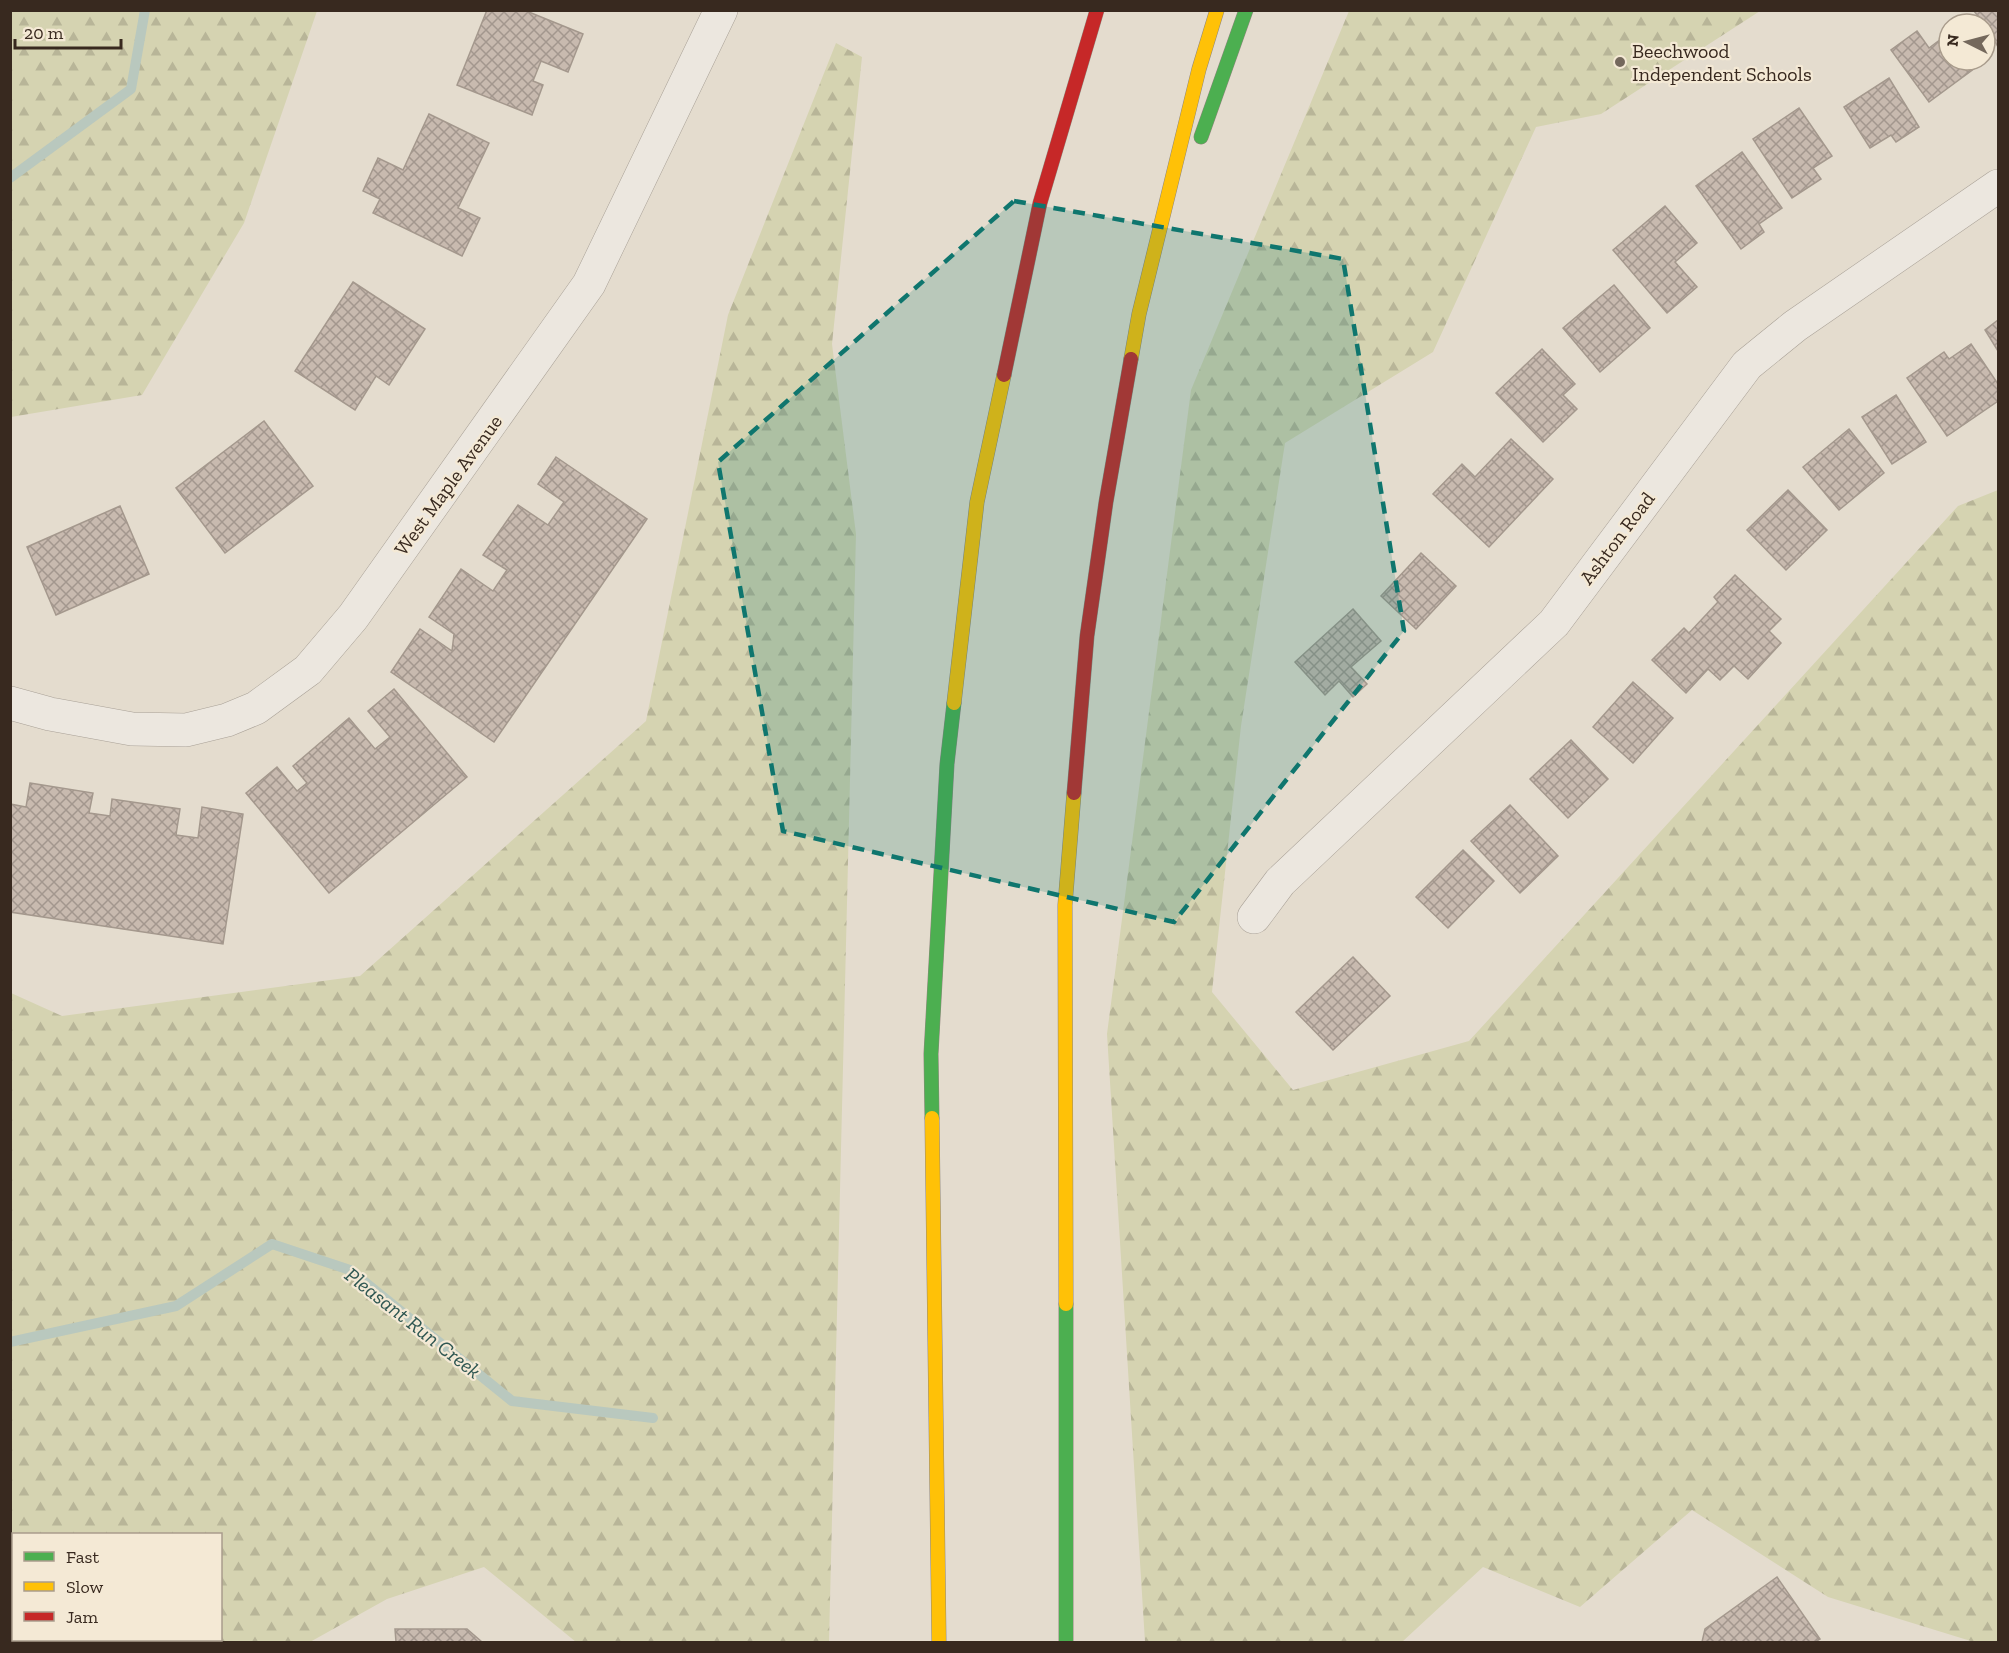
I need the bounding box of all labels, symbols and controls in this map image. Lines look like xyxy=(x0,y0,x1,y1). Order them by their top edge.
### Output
scale bar xyxy=(15,12,122,50)
north arrow xyxy=(1937,12,1997,72)
text: 20 m xyxy=(24,22,64,44)
text: N xyxy=(1942,33,1963,48)
place label: Beechwood Independent Schools xyxy=(1632,39,1812,86)
marker: Beechwood Independent Schools xyxy=(1613,55,1627,69)
street label: West Maple Avenue xyxy=(389,410,507,560)
street label: Ashton Road xyxy=(1574,487,1660,589)
water label: Pleasant Run Creek xyxy=(340,1262,486,1383)
legend xyxy=(12,1533,222,1641)
text: Fast xyxy=(66,1546,99,1568)
text: Slow xyxy=(66,1576,103,1598)
text: Jam xyxy=(66,1606,98,1628)

